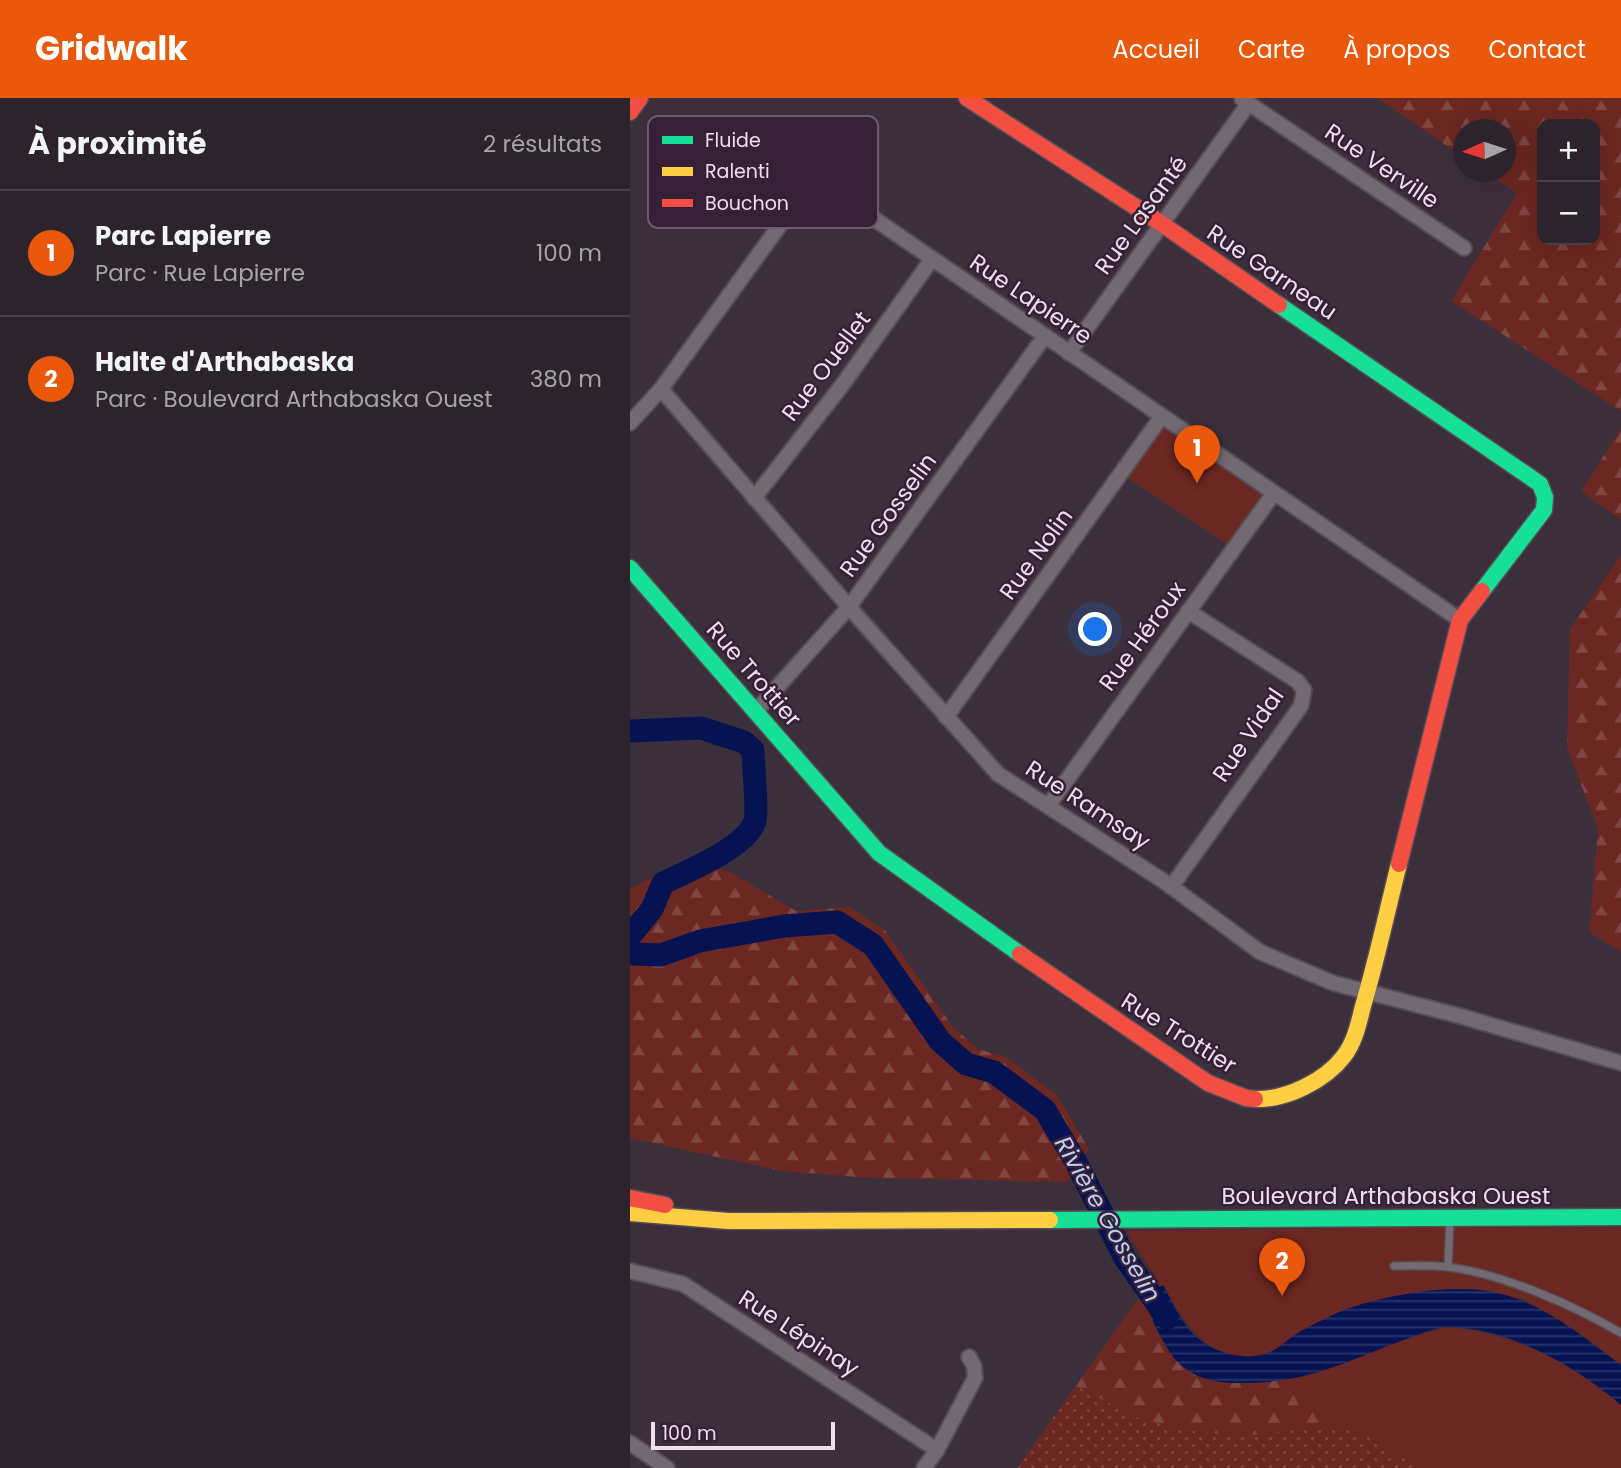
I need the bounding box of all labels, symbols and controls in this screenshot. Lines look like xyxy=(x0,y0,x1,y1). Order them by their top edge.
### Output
text: Gridwalk xyxy=(35,25,188,72)
text: Accueil xyxy=(1113,33,1200,66)
text: Carte xyxy=(1238,33,1305,66)
text: À propos xyxy=(1343,33,1450,66)
text: Contact xyxy=(1488,33,1586,66)
legend xyxy=(648,116,878,228)
street label: Rue Verville xyxy=(1318,116,1446,216)
north arrow xyxy=(1453,119,1516,182)
map controls xyxy=(1537,119,1600,245)
button: + xyxy=(1537,119,1600,182)
text: À proximité xyxy=(28,122,207,165)
text: Fluide xyxy=(705,127,761,154)
text: 2 résultats xyxy=(483,128,602,160)
street label: Rue Lasanté xyxy=(1087,149,1195,281)
text: Ralenti xyxy=(705,158,770,185)
button: − xyxy=(1537,182,1600,245)
text: Bouchon xyxy=(705,190,789,217)
street label: Rue Garneau xyxy=(1201,217,1343,327)
text: Parc Lapierre xyxy=(95,218,271,254)
text: 1 xyxy=(47,237,55,269)
text: 100 m xyxy=(536,237,602,269)
street label: Rue Lapierre xyxy=(963,246,1099,352)
text: Parc · Rue Lapierre xyxy=(95,257,305,289)
street label: Rue Ouellet xyxy=(774,304,878,428)
text: Halte d'Arthabaska xyxy=(95,344,354,380)
text: 2 xyxy=(44,363,58,395)
text: 380 m xyxy=(530,363,602,395)
text: Parc · Boulevard Arthabaska Ouest xyxy=(95,383,493,415)
pin: 1 xyxy=(1174,425,1220,483)
street label: Rue Gosselin xyxy=(832,447,944,583)
street label: Rue Nolin xyxy=(992,502,1080,606)
street label: Rue Héroux xyxy=(1091,575,1193,697)
your location xyxy=(1078,612,1112,646)
street label: Rue Trottier xyxy=(699,614,809,734)
street label: Rue Vidal xyxy=(1205,682,1291,788)
street label: Rue Ramsay xyxy=(1019,753,1157,857)
street label: Rue Trottier xyxy=(1115,985,1243,1081)
water label: Rivière Gosselin xyxy=(1047,1130,1169,1308)
street label: Boulevard Arthabaska Ouest xyxy=(1222,1180,1550,1212)
pin: 2 xyxy=(1259,1238,1305,1296)
street label: Rue Lépinay xyxy=(733,1282,866,1384)
scale bar xyxy=(651,1419,835,1451)
text: 100 m xyxy=(662,1420,717,1447)

